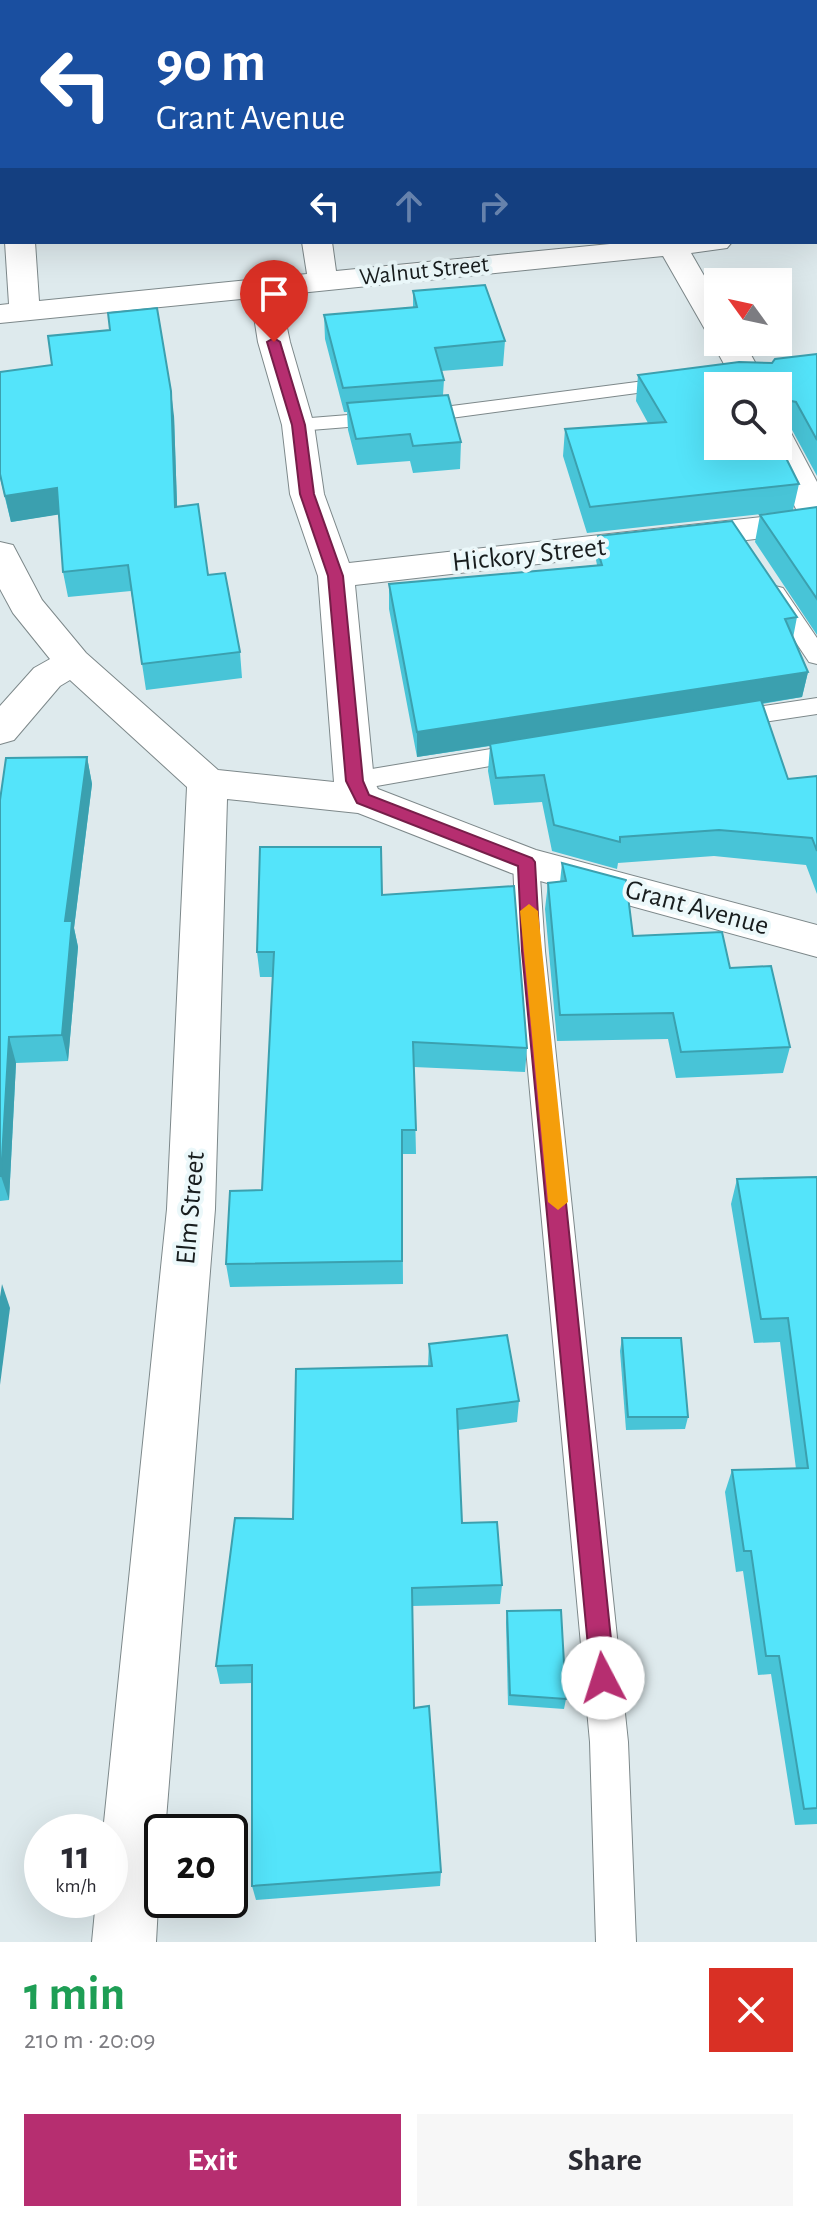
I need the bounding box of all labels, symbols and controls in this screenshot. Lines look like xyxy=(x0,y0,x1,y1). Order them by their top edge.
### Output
icon: left xyxy=(24,32,128,136)
text: 90 m xyxy=(156,35,266,91)
text: Grant Avenue xyxy=(156,100,345,136)
icon: left xyxy=(303,184,347,228)
icon: ahead xyxy=(387,184,431,228)
icon: right xyxy=(471,184,515,228)
street label: Walnut Street xyxy=(358,252,490,290)
pin xyxy=(240,260,308,342)
north arrow xyxy=(704,268,792,356)
map controls xyxy=(704,268,792,460)
icon: arrive xyxy=(252,272,296,316)
button: search xyxy=(704,372,792,460)
street label: Hickory Street xyxy=(451,533,607,577)
street label: Grant Avenue xyxy=(622,875,772,941)
street label: Elm Street xyxy=(172,1150,210,1266)
position arrow xyxy=(561,1636,645,1720)
speed limit sign: 20 xyxy=(144,1814,248,1918)
text: 11 xyxy=(62,1836,90,1876)
text: km/h xyxy=(55,1876,97,1896)
button: close xyxy=(709,1968,793,2052)
text: 1 min xyxy=(24,1971,125,2019)
text: 210 m · 20:09 xyxy=(24,2027,156,2053)
button: Exit xyxy=(24,2114,401,2206)
button: Share xyxy=(417,2114,793,2206)

